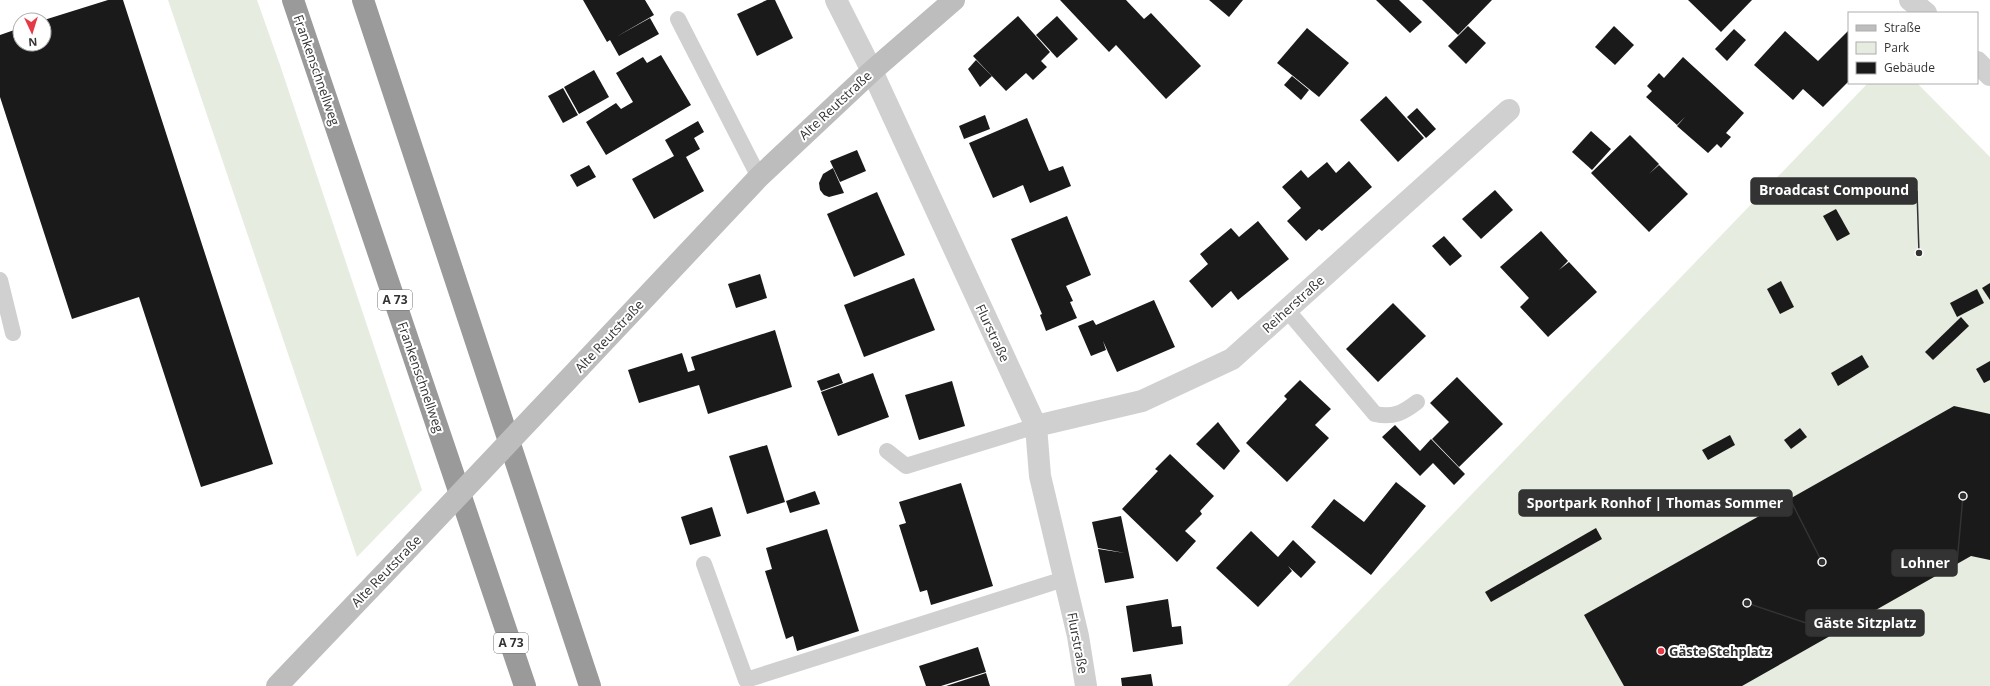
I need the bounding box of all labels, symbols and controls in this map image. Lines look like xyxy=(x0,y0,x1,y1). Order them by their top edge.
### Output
north arrow xyxy=(12,12,52,52)
street label: Frankenschnellweg xyxy=(290,12,344,128)
legend xyxy=(1848,12,1978,84)
text: Straße xyxy=(1884,19,1921,36)
text: N xyxy=(28,35,38,50)
text: Park xyxy=(1884,39,1910,56)
text: Gebäude xyxy=(1884,59,1935,76)
street label: Alte Reutstraße xyxy=(795,67,875,143)
callout: Broadcast Compound xyxy=(1751,178,1917,204)
text: Broadcast Compound xyxy=(1759,180,1909,199)
street label: Reiherstraße xyxy=(1258,271,1328,337)
road number: A 73 xyxy=(378,290,412,310)
street label: Alte Reutstraße xyxy=(571,296,647,376)
street label: Flurstraße xyxy=(972,301,1014,365)
street label: Frankenschnellweg xyxy=(394,319,448,435)
callout: Sportpark Ronhof | Thomas Sommer xyxy=(1519,490,1792,516)
text: Sportpark Ronhof | Thomas Sommer xyxy=(1527,493,1784,512)
street label: Alte Reutstraße xyxy=(347,531,425,611)
callout: Lohner xyxy=(1892,550,1957,576)
text: Lohner xyxy=(1900,553,1950,572)
callout: Gäste Sitzplatz xyxy=(1806,610,1924,636)
street label: Flurstraße xyxy=(1063,611,1093,675)
text: Gäste Sitzplatz xyxy=(1814,613,1917,632)
road number: A 73 xyxy=(494,633,528,653)
place label: Gäste Stehplatz xyxy=(1669,642,1771,660)
marker: Gäste Stehplatz xyxy=(1656,646,1666,656)

